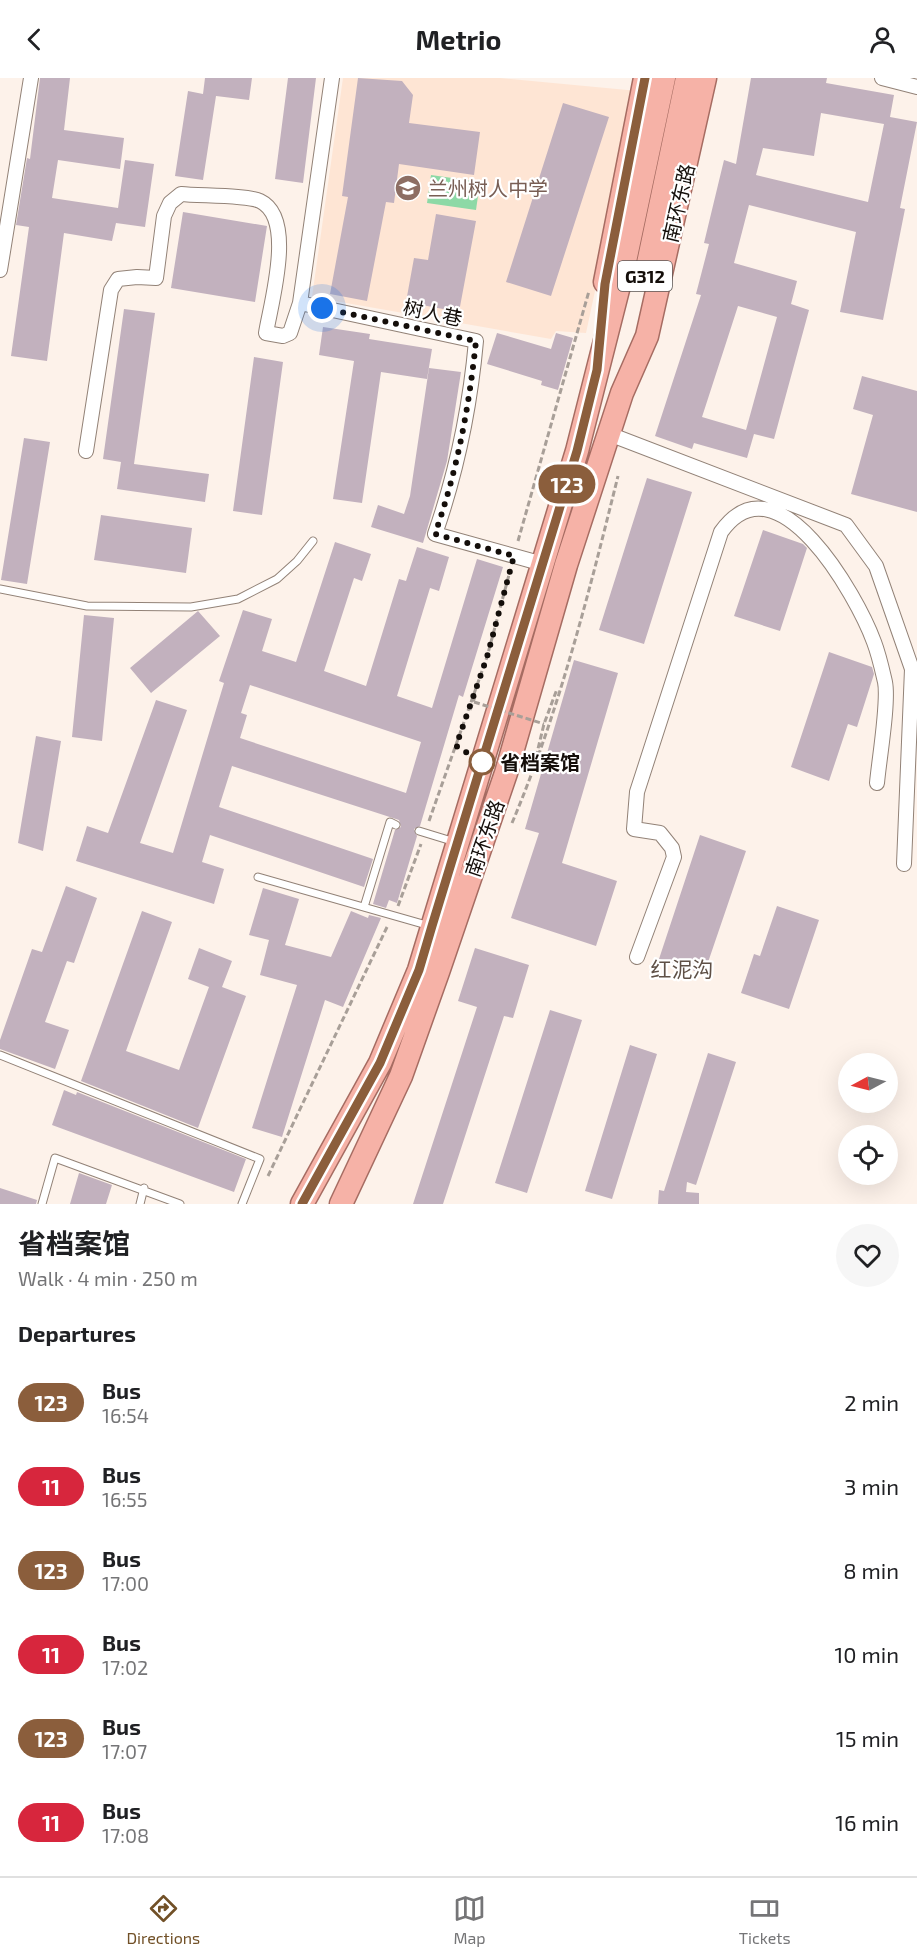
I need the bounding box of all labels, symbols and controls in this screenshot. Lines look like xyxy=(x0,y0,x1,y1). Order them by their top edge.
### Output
icon: back xyxy=(18,23,51,56)
text: Metrio xyxy=(416,23,501,55)
icon: person xyxy=(866,23,899,56)
street label: 南环东路 xyxy=(657,161,699,245)
school or university icon: 兰州树人中学 xyxy=(393,173,423,203)
place label: 兰州树人中学 xyxy=(428,176,548,200)
road number: G312 xyxy=(618,261,672,291)
your location xyxy=(307,293,337,323)
street label: 树人巷 xyxy=(401,294,465,330)
line badge: 123 xyxy=(532,464,602,504)
text: 123 xyxy=(550,472,584,497)
marker: 省档案馆 xyxy=(469,749,495,775)
place label: 省档案馆 xyxy=(500,750,580,774)
street label: 南环东路 xyxy=(460,796,508,880)
district label: 红泥沟 xyxy=(651,956,714,981)
north arrow xyxy=(838,1053,898,1113)
map controls xyxy=(838,1053,898,1185)
button: locate xyxy=(838,1125,898,1185)
button: heart xyxy=(836,1224,899,1287)
text: 省档案馆 xyxy=(18,1226,130,1260)
text: Walk · 4 min · 250 m xyxy=(18,1266,198,1290)
text: Departures xyxy=(18,1320,136,1346)
text: Bus xyxy=(102,1377,141,1403)
text: 2 min xyxy=(844,1389,899,1415)
text: 123 xyxy=(34,1390,68,1415)
text: 16:54 xyxy=(102,1403,149,1427)
text: Bus xyxy=(102,1461,141,1487)
text: 3 min xyxy=(844,1473,899,1499)
text: 11 xyxy=(42,1474,60,1499)
text: 16:55 xyxy=(102,1487,148,1511)
text: Bus xyxy=(102,1545,141,1571)
text: 8 min xyxy=(843,1557,899,1583)
text: 123 xyxy=(34,1558,68,1583)
text: 17:00 xyxy=(102,1571,149,1595)
text: Bus xyxy=(102,1629,141,1655)
text: 10 min xyxy=(835,1641,899,1667)
text: 11 xyxy=(42,1642,60,1667)
text: 17:02 xyxy=(102,1655,148,1679)
text: Bus xyxy=(102,1713,141,1739)
text: 15 min xyxy=(836,1725,899,1751)
text: 123 xyxy=(34,1726,68,1751)
text: 17:07 xyxy=(102,1739,147,1763)
text: Bus xyxy=(102,1797,141,1823)
text: 16 min xyxy=(835,1809,899,1835)
text: 11 xyxy=(42,1810,60,1835)
text: 17:08 xyxy=(102,1823,149,1847)
tab: Directions xyxy=(126,1892,200,1947)
tab: Map xyxy=(453,1892,486,1947)
tab: Tickets xyxy=(739,1892,791,1947)

